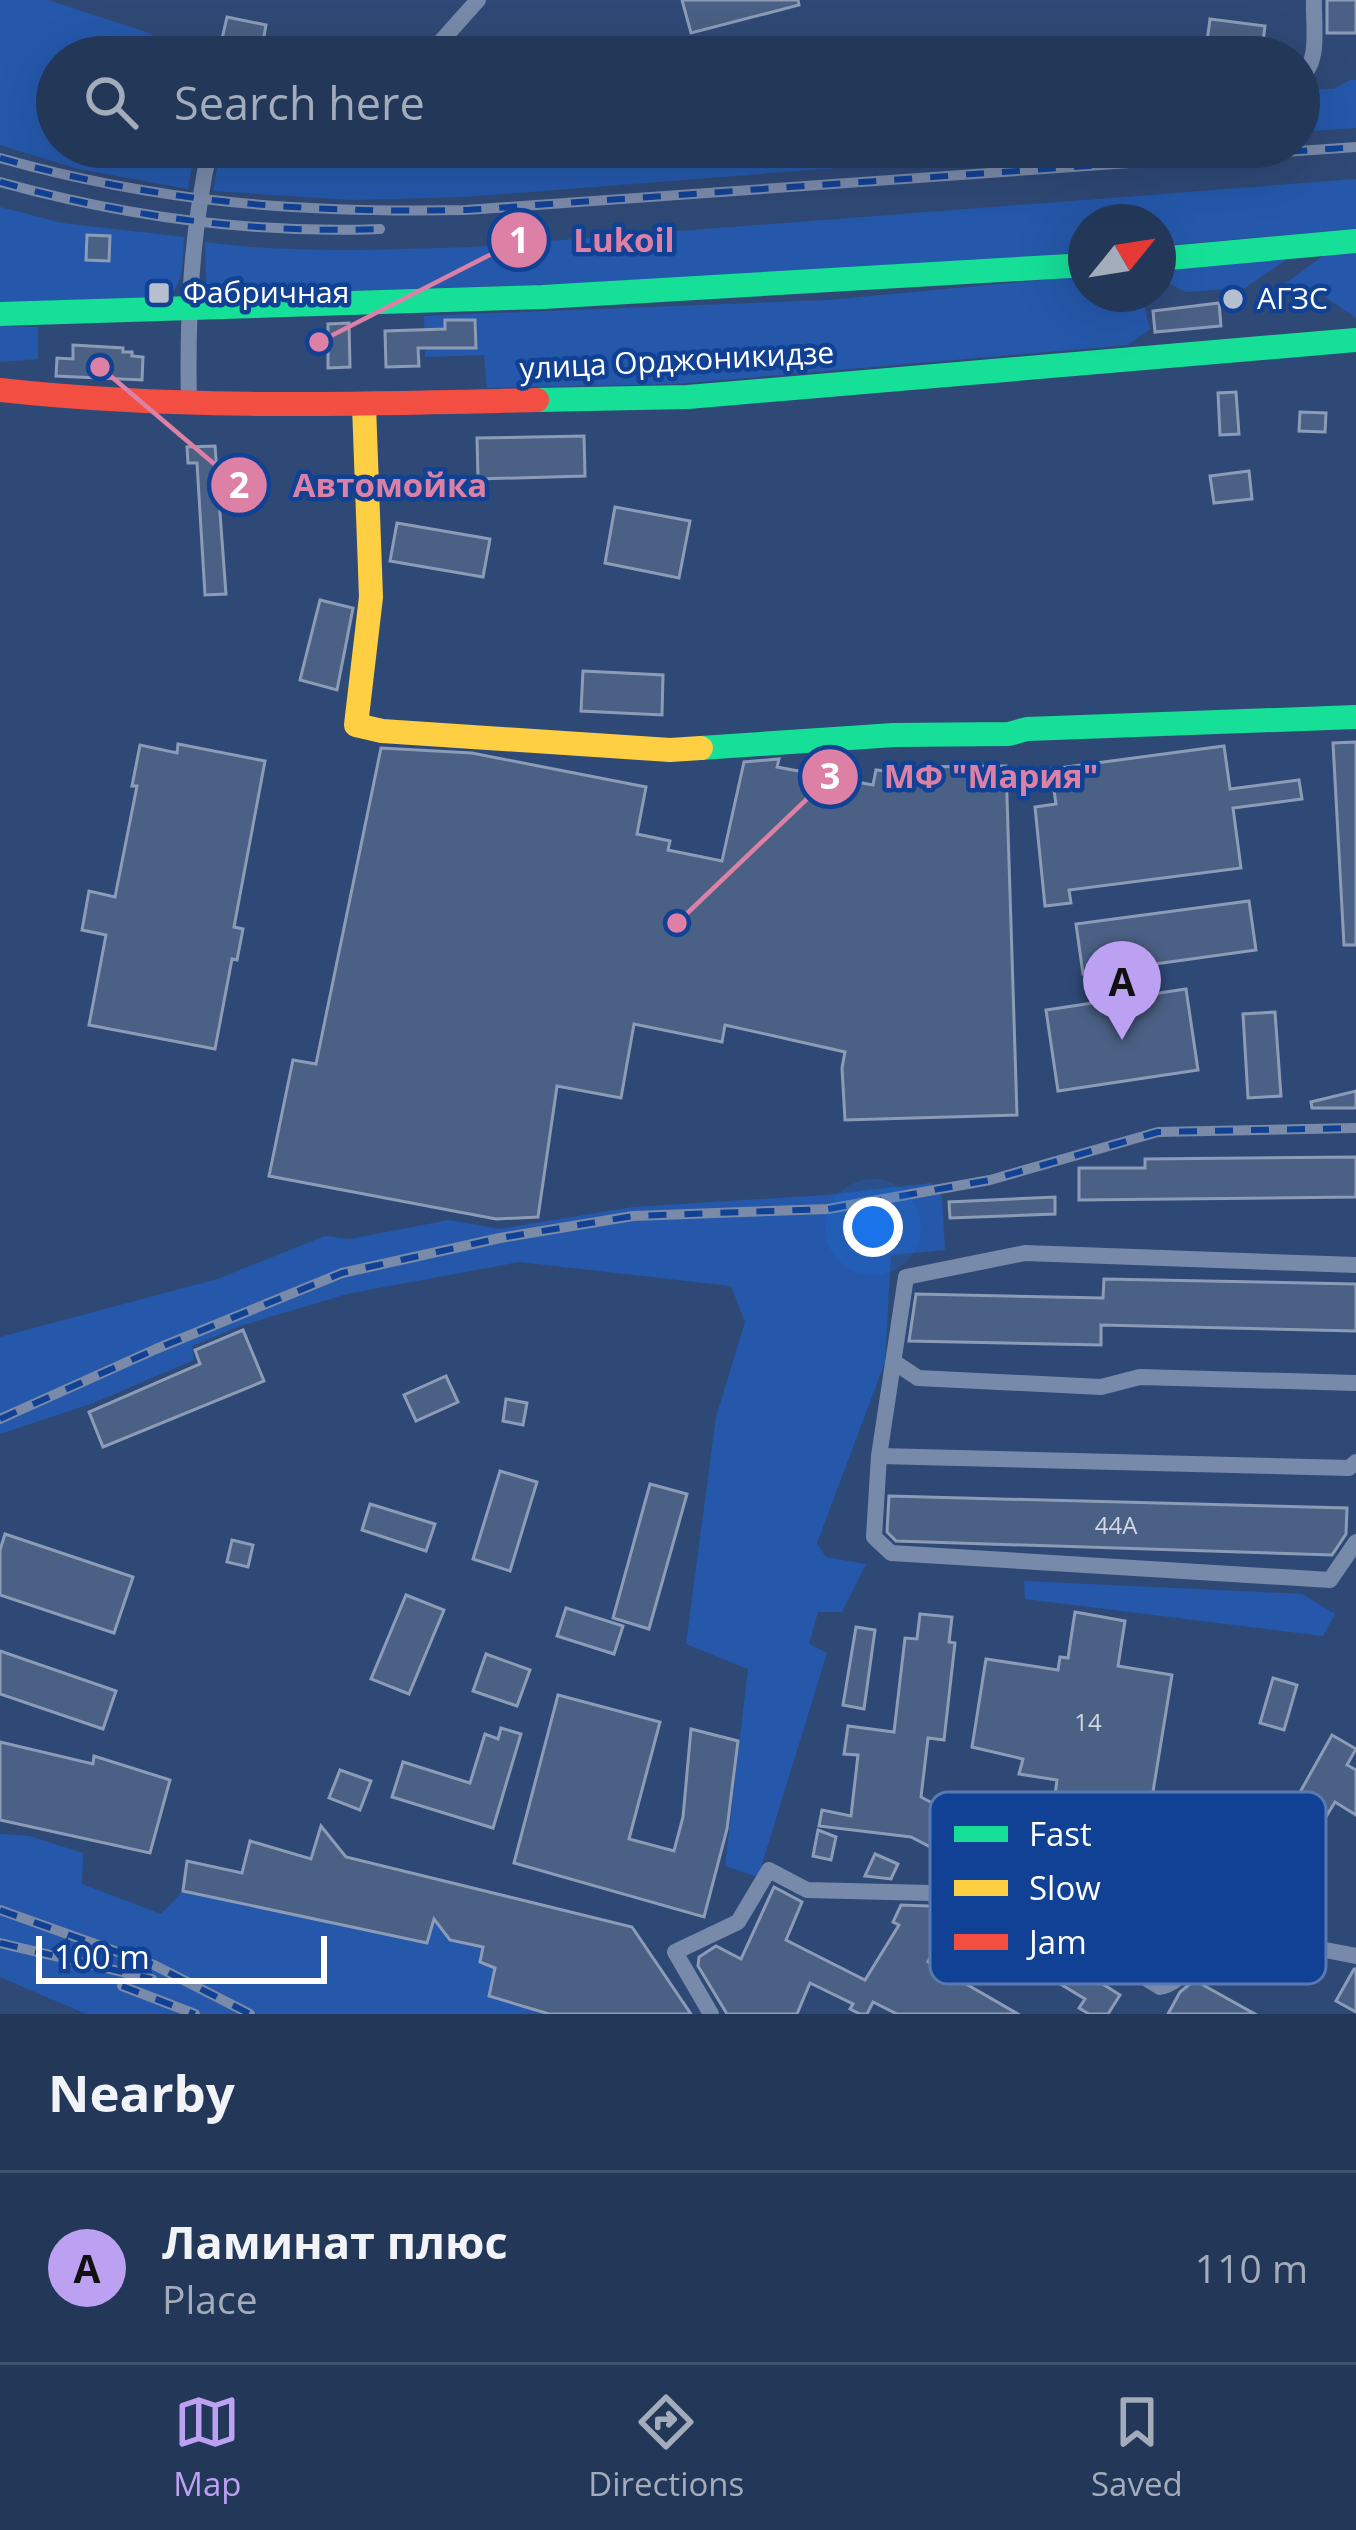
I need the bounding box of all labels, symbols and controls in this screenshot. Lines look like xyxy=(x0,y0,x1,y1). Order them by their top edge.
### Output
search box xyxy=(36,36,1320,168)
icon: search xyxy=(78,69,144,135)
text: Search here xyxy=(174,72,425,133)
north arrow xyxy=(1068,204,1176,312)
callout: Lukoil xyxy=(489,205,698,274)
text: 1 xyxy=(509,215,529,264)
text: Lukoil xyxy=(573,217,675,262)
place label: Фабричная xyxy=(183,271,349,312)
place label: АГЗС xyxy=(1257,277,1328,318)
marker: Фабричная xyxy=(146,280,172,306)
marker: АГЗС xyxy=(1220,286,1246,312)
street label: улица Орджоникидзе xyxy=(519,331,835,388)
callout: Автомойка xyxy=(209,450,512,519)
text: 2 xyxy=(229,460,249,509)
text: Автомойка xyxy=(293,462,487,507)
callout: МФ "Мария" xyxy=(800,742,1122,811)
text: 3 xyxy=(820,751,840,800)
text: МФ "Мария" xyxy=(884,753,1098,798)
pin: A xyxy=(1083,941,1161,1040)
your location xyxy=(843,1197,903,1257)
house number: 44А xyxy=(1095,1508,1138,1541)
house number: 14 xyxy=(1074,1705,1102,1738)
legend xyxy=(930,1792,1326,1984)
text: Fast xyxy=(1029,1811,1092,1856)
text: Slow xyxy=(1029,1865,1101,1910)
text: Jam xyxy=(1026,1919,1087,1964)
scale bar xyxy=(36,1930,327,1983)
text: 100 m xyxy=(54,1934,150,1979)
text: Nearby xyxy=(48,2057,235,2127)
text: Ламинат плюс xyxy=(162,2211,508,2272)
text: A xyxy=(74,2241,100,2294)
text: 110 m xyxy=(1195,2241,1308,2294)
text: Place xyxy=(162,2272,258,2325)
tab: Map xyxy=(173,2389,242,2506)
tab: Directions xyxy=(588,2389,744,2506)
tab: Saved xyxy=(1091,2389,1183,2506)

